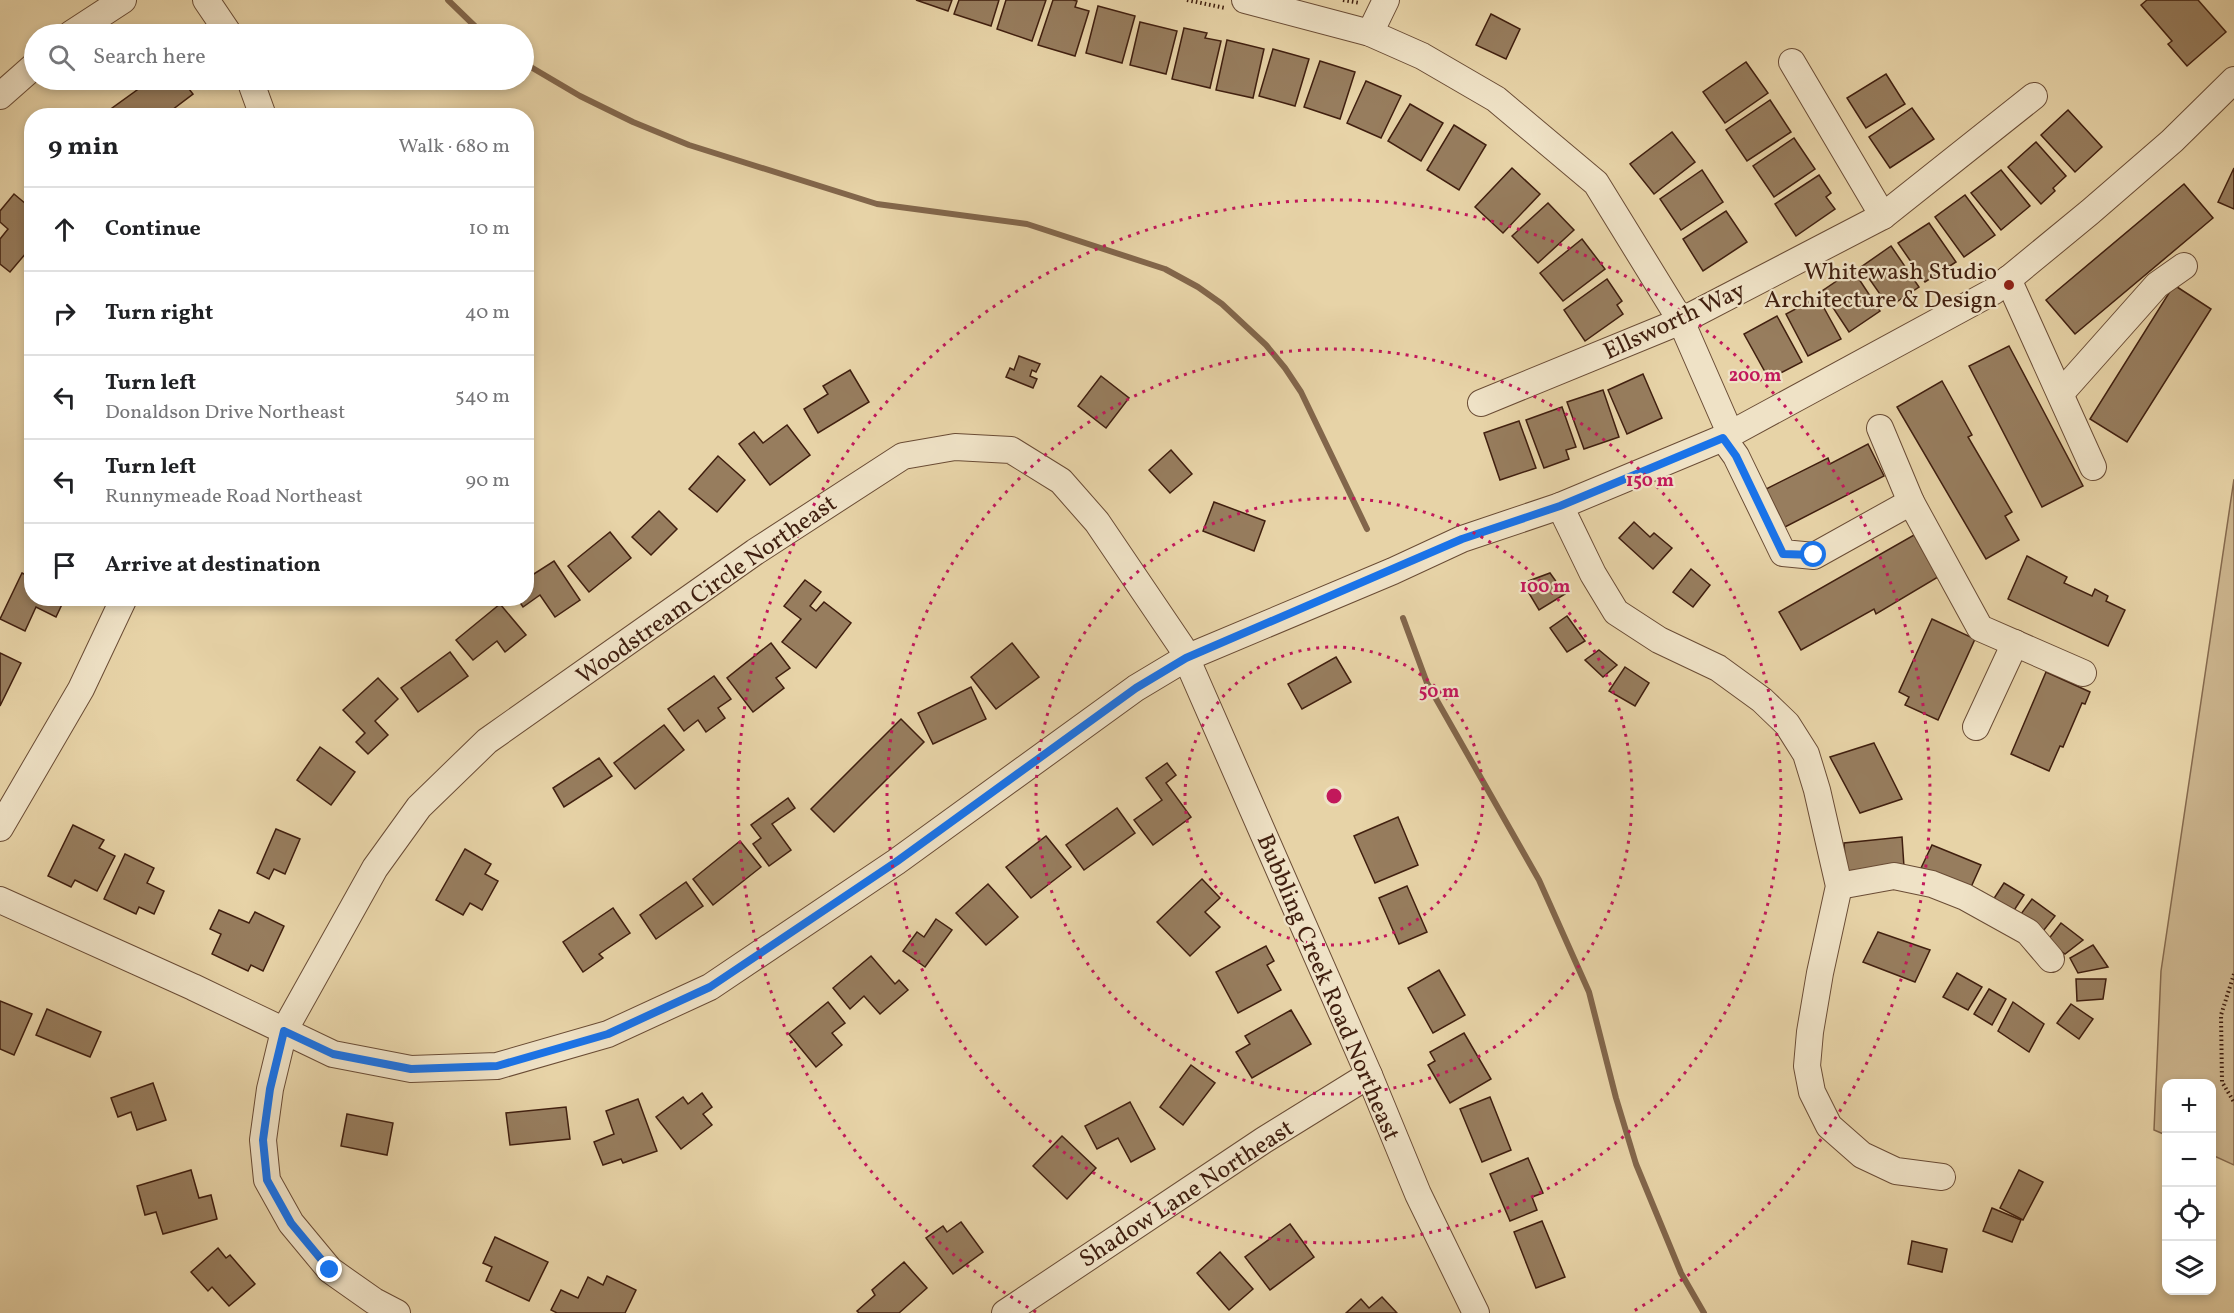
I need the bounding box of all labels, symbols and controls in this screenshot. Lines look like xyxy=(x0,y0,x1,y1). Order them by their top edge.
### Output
search box xyxy=(24,24,534,90)
icon: search xyxy=(45,41,78,74)
text: Search here xyxy=(93,42,206,73)
text: 9 min xyxy=(48,129,119,165)
text: Walk · 680 m xyxy=(399,133,510,161)
icon: ahead xyxy=(48,213,81,246)
text: Continue xyxy=(105,214,201,245)
text: 10 m xyxy=(469,215,510,243)
place label: Whitewash Studio Architecture & Design xyxy=(1764,256,1997,318)
street label: Ellsworth Way xyxy=(1598,274,1751,370)
marker: Whitewash Studio Architecture & Design xyxy=(2002,278,2016,292)
icon: right xyxy=(48,297,81,330)
text: Turn right xyxy=(105,298,213,329)
text: 40 m xyxy=(465,299,510,327)
text: 200 m xyxy=(1729,364,1781,389)
text: Turn left xyxy=(105,368,196,399)
icon: left xyxy=(48,381,81,414)
text: 540 m xyxy=(455,383,510,411)
text: Donaldson Drive Northeast xyxy=(105,399,345,427)
text: Turn left xyxy=(105,452,196,483)
icon: left xyxy=(48,465,81,498)
text: 90 m xyxy=(466,467,510,495)
text: 150 m xyxy=(1626,469,1674,494)
text: Runnymeade Road Northeast xyxy=(105,483,363,511)
street label: Woodstream Circle Northeast xyxy=(570,487,844,694)
route start xyxy=(1800,541,1826,567)
icon: arrive xyxy=(48,549,81,582)
text: Arrive at destination xyxy=(105,550,321,581)
text: 100 m xyxy=(1520,575,1570,600)
text: 50 m xyxy=(1419,680,1459,705)
centre of rings xyxy=(1324,786,1344,806)
street label: Bubbling Creek Road Northeast xyxy=(1247,829,1407,1147)
map controls xyxy=(2162,1079,2216,1295)
button: + xyxy=(2162,1079,2216,1133)
street label: Shadow Lane Northeast xyxy=(1073,1112,1301,1277)
button: − xyxy=(2162,1133,2216,1187)
button: locate xyxy=(2162,1187,2216,1241)
button: layers xyxy=(2162,1241,2216,1295)
route end xyxy=(316,1256,342,1282)

